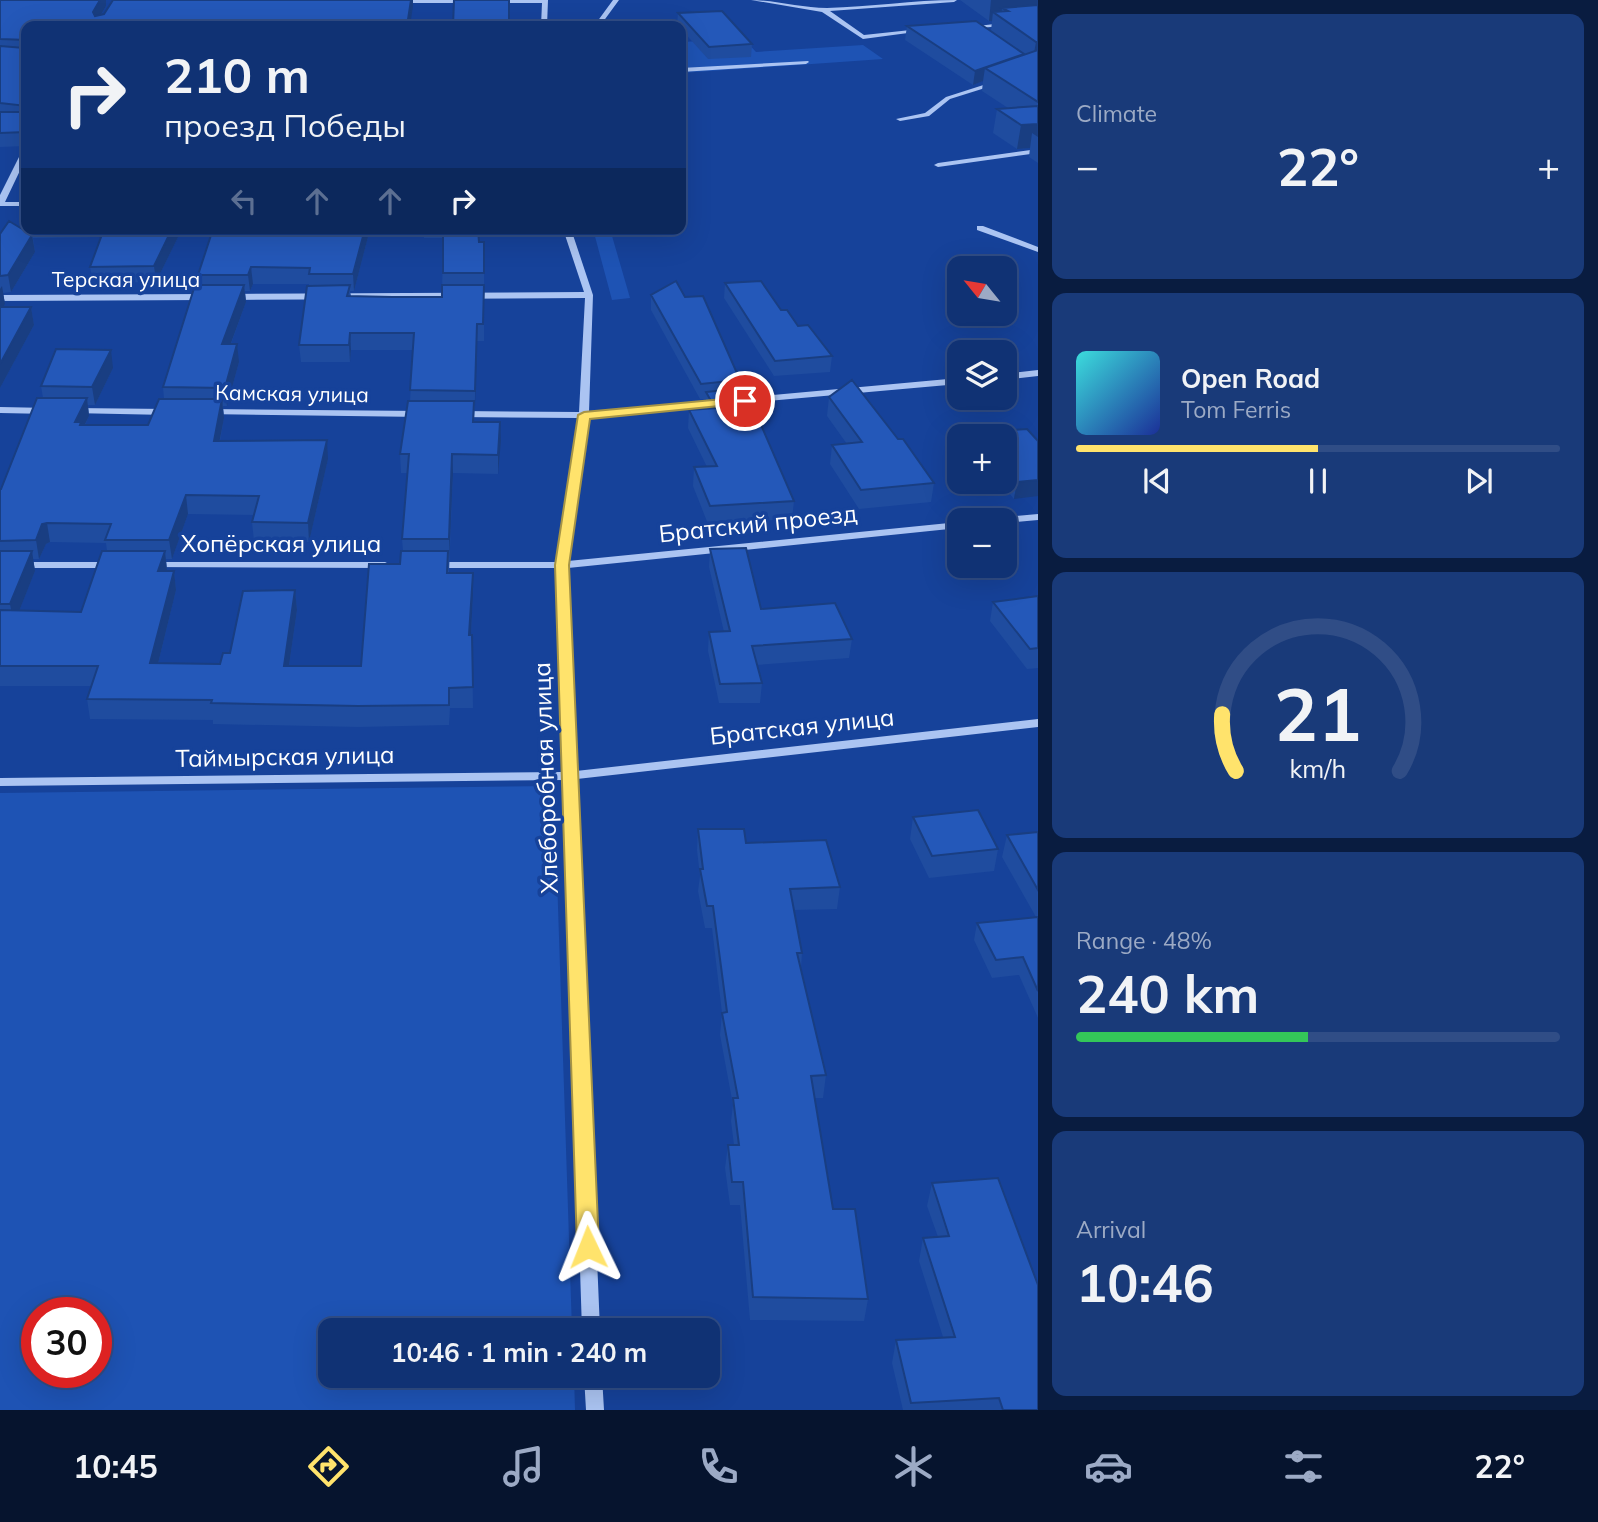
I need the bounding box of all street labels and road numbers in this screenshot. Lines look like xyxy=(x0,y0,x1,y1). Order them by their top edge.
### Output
street label: Терская улица xyxy=(52,266,200,292)
street label: Камская улица xyxy=(215,379,369,407)
street label: Братский проезд xyxy=(657,498,859,548)
street label: Хопёрская улица xyxy=(181,528,381,558)
street label: Хлеборобная улица xyxy=(526,662,564,894)
street label: Братская улица xyxy=(708,701,896,751)
street label: Таймырская улица xyxy=(175,739,395,773)

